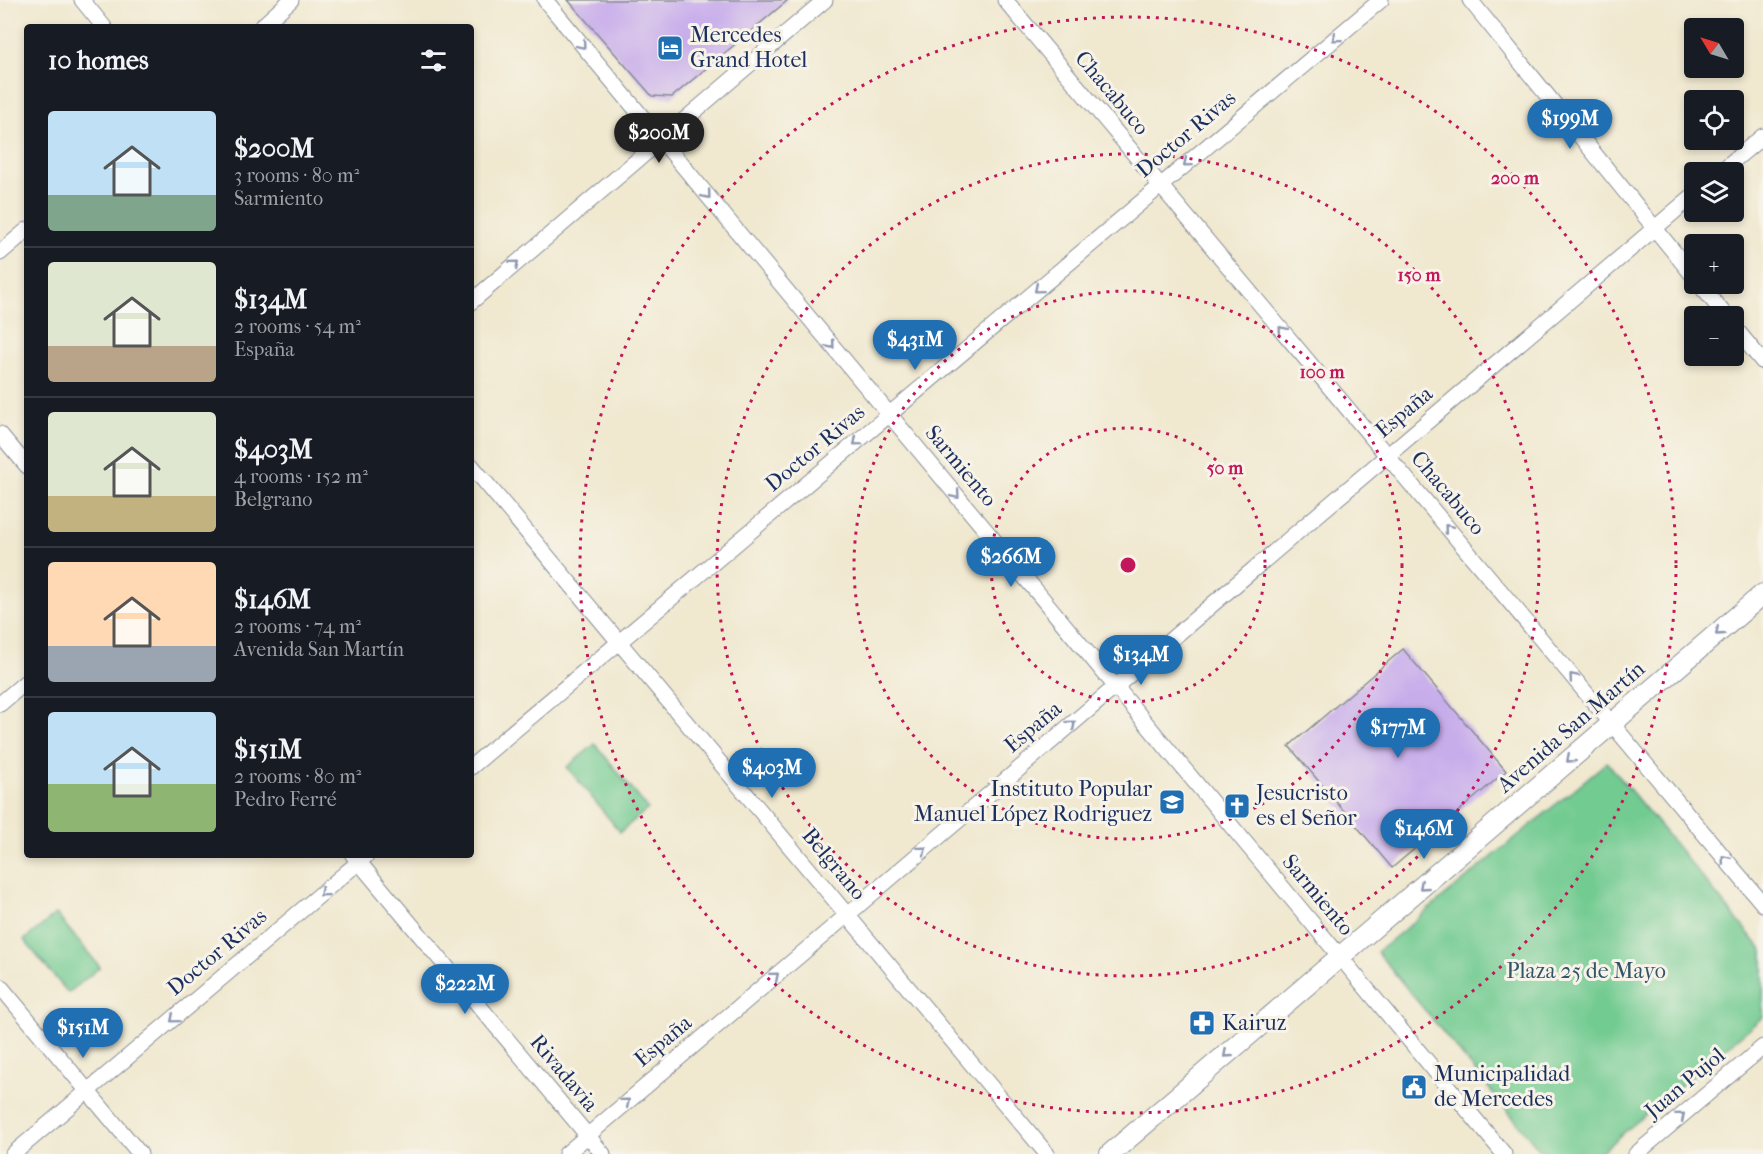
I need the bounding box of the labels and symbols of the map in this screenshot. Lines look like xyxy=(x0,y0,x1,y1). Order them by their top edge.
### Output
north arrow xyxy=(1684,18,1744,78)
place label: Mercedes Grand Hotel xyxy=(690,22,807,73)
one-way arrow xyxy=(1332,30,1343,41)
hotel icon: Mercedes Grand Hotel xyxy=(655,33,685,63)
one-way arrow xyxy=(575,38,586,49)
street label: Chacabuco xyxy=(1069,46,1155,140)
street label: Doctor Rivas xyxy=(1131,85,1241,183)
pin: $199M xyxy=(1528,99,1612,150)
pin: $200M xyxy=(617,113,701,164)
one-way arrow xyxy=(1183,156,1194,167)
text: 200 m xyxy=(1491,168,1540,189)
one-way arrow xyxy=(699,188,710,199)
one-way arrow xyxy=(509,260,519,271)
text: 150 m xyxy=(1398,265,1441,286)
one-way arrow xyxy=(1034,282,1045,293)
pin: $431M xyxy=(873,320,957,371)
one-way arrow xyxy=(1278,326,1289,337)
one-way arrow xyxy=(824,338,835,349)
text: 100 m xyxy=(1299,362,1346,383)
street label: España xyxy=(1370,380,1438,443)
street label: Doctor Rivas xyxy=(760,399,870,497)
street label: Sarmiento xyxy=(920,420,1002,512)
one-way arrow xyxy=(853,435,864,446)
street label: Chacabuco xyxy=(1405,446,1491,540)
text: 50 m xyxy=(1207,458,1244,479)
one-way arrow xyxy=(949,488,960,499)
one-way arrow xyxy=(1444,524,1455,535)
pin: $266M xyxy=(969,537,1053,588)
centre of rings xyxy=(1118,555,1138,575)
one-way arrow xyxy=(1715,625,1726,636)
pin: $134M xyxy=(1099,635,1183,686)
street label: Avenida San Martín xyxy=(1491,656,1650,799)
one-way arrow xyxy=(1569,673,1580,684)
street label: España xyxy=(999,695,1067,758)
pin: $177M xyxy=(1356,708,1440,759)
one-way arrow xyxy=(1065,720,1076,731)
pin: $403M xyxy=(730,748,814,799)
one-way arrow xyxy=(1567,752,1577,763)
place label: Instituto Popular Manuel López Rodriguez xyxy=(914,776,1153,827)
place label: Jesucristo es el Señor xyxy=(1254,780,1357,831)
school or university icon: Instituto Popular Manuel López Rodriguez xyxy=(1157,787,1187,817)
church icon: Jesucristo es el Señor xyxy=(1222,791,1252,821)
pin: $146M xyxy=(1382,809,1466,860)
street label: Belgrano xyxy=(796,823,872,905)
one-way arrow xyxy=(916,846,927,857)
street label: Sarmiento xyxy=(1277,849,1359,941)
one-way arrow xyxy=(1722,855,1733,866)
one-way arrow xyxy=(1419,879,1430,890)
one-way arrow xyxy=(319,886,330,897)
street label: Doctor Rivas xyxy=(162,903,272,1001)
park label: Plaza 25 de Mayo xyxy=(1506,958,1666,984)
pin: $222M xyxy=(423,964,507,1015)
one-way arrow xyxy=(768,972,779,983)
pin: $151M xyxy=(41,1008,125,1059)
pharmacy icon: Kairuz xyxy=(1187,1008,1217,1038)
street label: España xyxy=(629,1009,697,1072)
place label: Kairuz xyxy=(1222,1010,1287,1036)
one-way arrow xyxy=(170,1011,181,1022)
street label: Rivadavia xyxy=(524,1029,604,1117)
street label: Juan Pujol xyxy=(1638,1042,1730,1125)
one-way arrow xyxy=(1223,1047,1234,1058)
place label: Municipalidad de Mercedes xyxy=(1434,1061,1571,1112)
public building icon: Municipalidad de Mercedes xyxy=(1399,1072,1429,1102)
one-way arrow xyxy=(619,1099,630,1110)
one-way arrow xyxy=(1674,1112,1685,1123)

